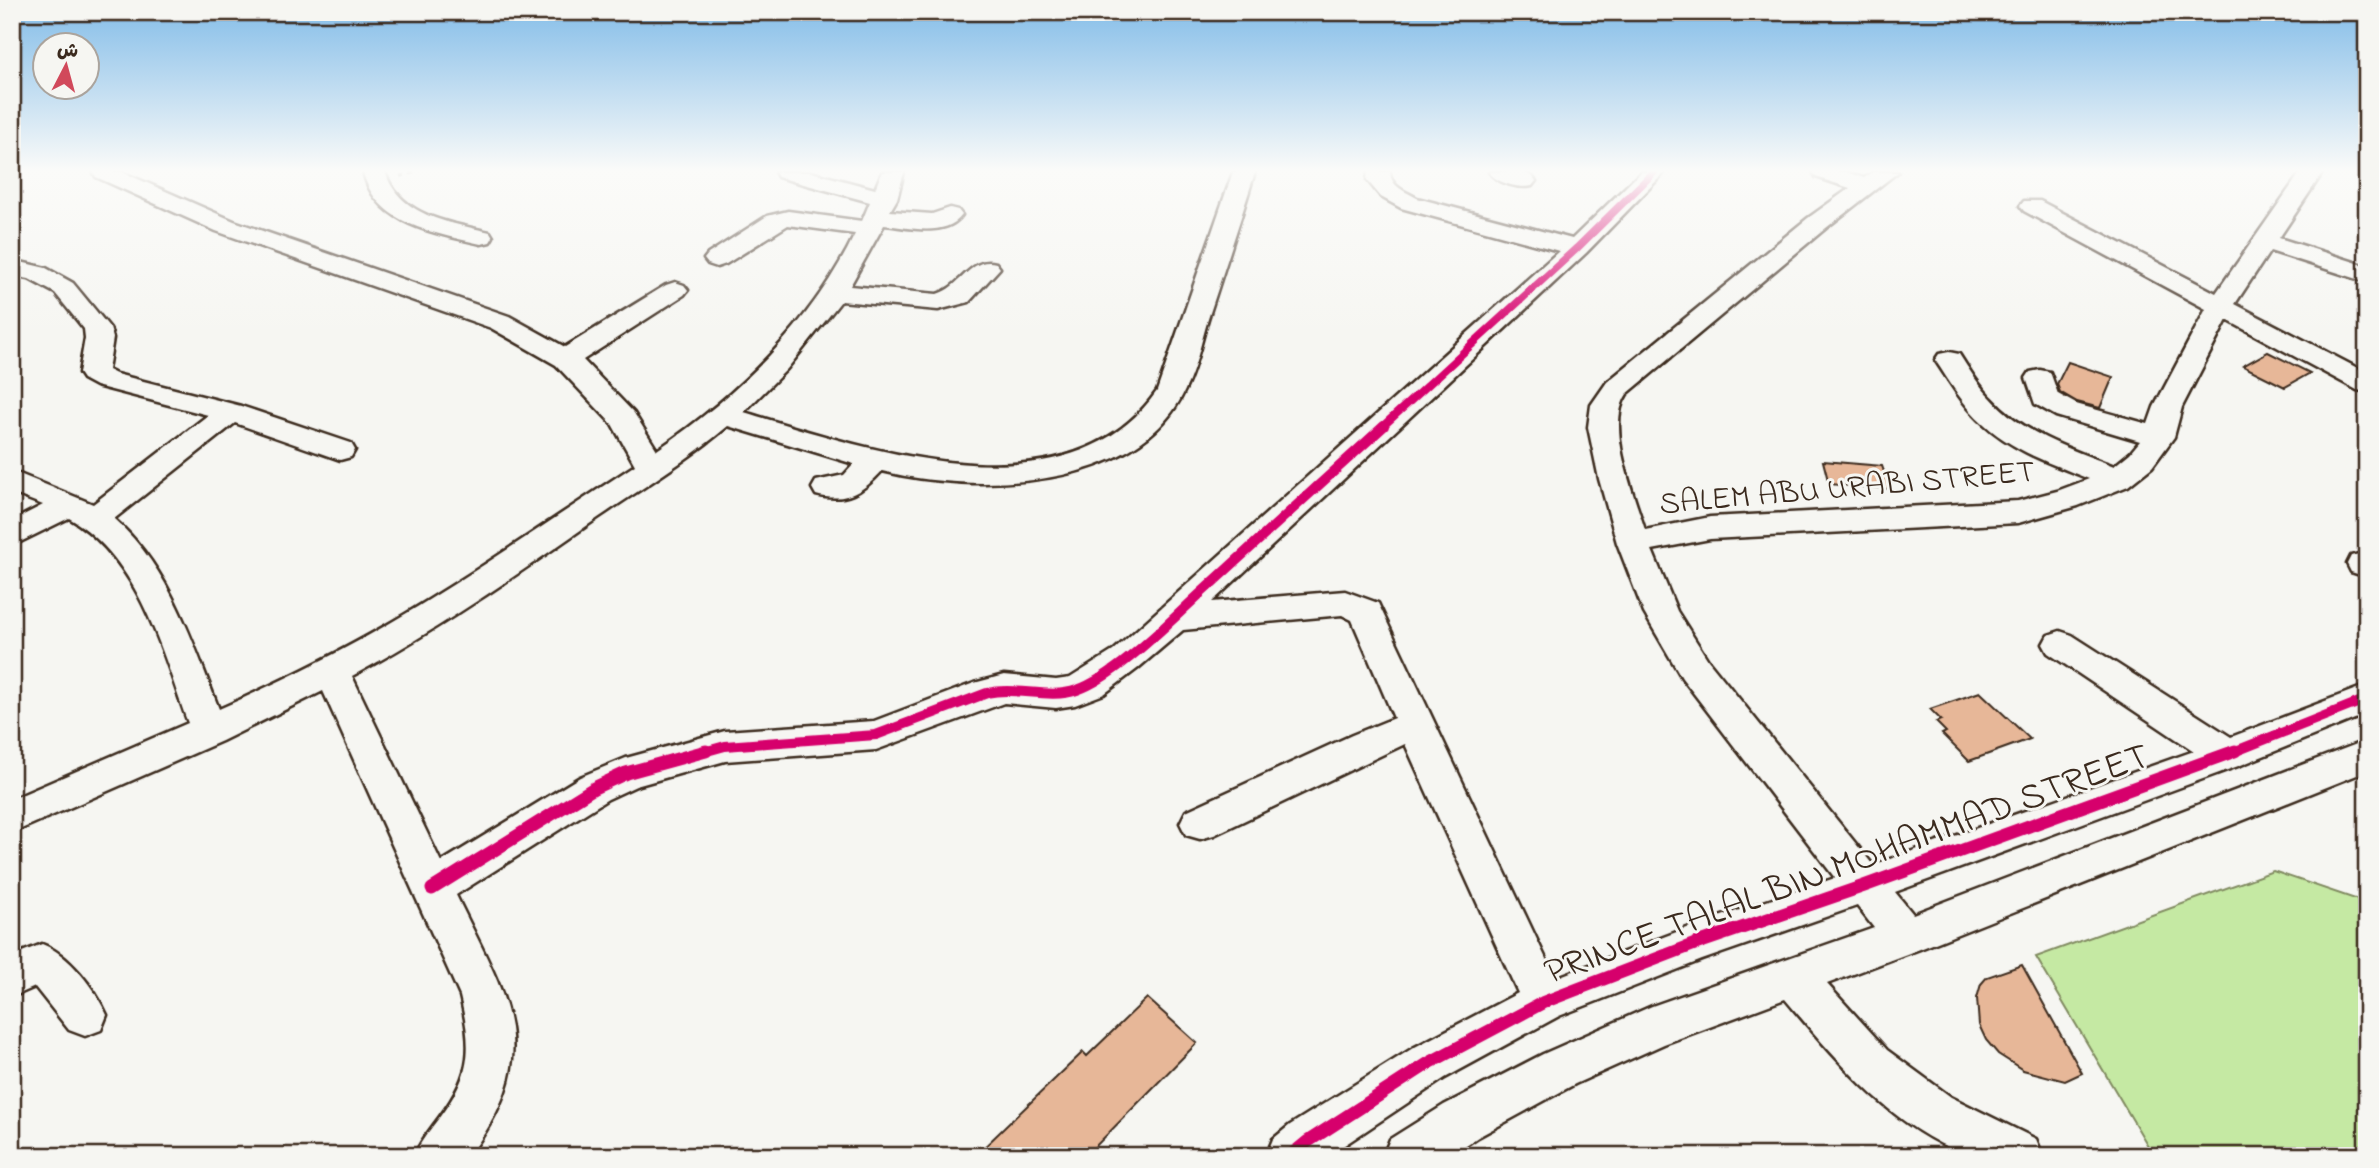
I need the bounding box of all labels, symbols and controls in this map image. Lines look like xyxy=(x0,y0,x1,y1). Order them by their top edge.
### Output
north arrow xyxy=(32,32,102,102)
text: ش xyxy=(56,37,79,66)
street label: SALEM ABU URABI STREET xyxy=(1658,450,2037,529)
street label: PRINCE TALAL BIN MOHAMMAD STREET xyxy=(1537,730,2158,1002)

